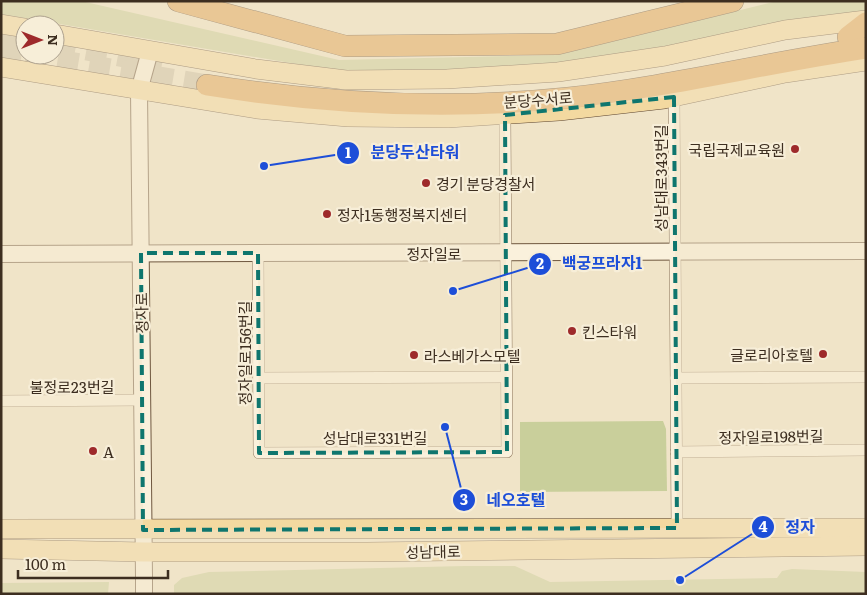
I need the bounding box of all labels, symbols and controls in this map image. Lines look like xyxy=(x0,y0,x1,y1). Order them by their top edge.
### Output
north arrow xyxy=(15,15,65,65)
text: N xyxy=(44,34,64,46)
street label: 분당수서로 xyxy=(503,85,573,113)
street label: 성남대로343번길 xyxy=(649,124,672,232)
callout: 분당두산타워 xyxy=(336,137,469,168)
place label: 국립국제교육원 xyxy=(688,138,785,161)
text: 분당두산타워 xyxy=(371,139,459,163)
text: 1 xyxy=(345,140,351,163)
marker: 국립국제교육원 xyxy=(789,143,801,155)
place label: 경기 분당경찰서 xyxy=(436,172,536,195)
marker: 경기 분당경찰서 xyxy=(420,177,432,189)
place label: 정자1동행정복지센터 xyxy=(337,203,467,226)
marker: 정자1동행정복지센터 xyxy=(321,208,333,220)
street label: 정자일로 xyxy=(406,242,462,265)
callout: 백궁프라자1 xyxy=(527,248,652,279)
text: 백궁프라자1 xyxy=(562,250,642,274)
text: 2 xyxy=(536,251,544,274)
street label: 정자로 xyxy=(129,292,153,334)
street label: 정자일로156번길 xyxy=(233,301,256,405)
place label: 킨스타워 xyxy=(582,320,637,343)
marker: 킨스타워 xyxy=(566,325,578,337)
place label: 글로리아호텔 xyxy=(730,343,813,366)
place label: 라스베가스모텔 xyxy=(424,344,521,367)
marker: 글로리아호텔 xyxy=(817,348,829,360)
marker: 라스베가스모텔 xyxy=(408,349,420,361)
street label: 불정로23번길 xyxy=(30,375,114,398)
street label: 정자일로198번길 xyxy=(718,424,824,448)
street label: 성남대로331번길 xyxy=(323,426,427,449)
place label: A xyxy=(103,440,114,463)
marker: A xyxy=(87,445,99,457)
callout: 네오호텔 xyxy=(451,485,555,516)
text: 3 xyxy=(460,487,468,510)
text: 네오호텔 xyxy=(487,487,545,511)
callout: 정자 xyxy=(750,512,825,543)
text: 4 xyxy=(758,514,768,537)
text: 정자 xyxy=(785,514,815,538)
street label: 성남대로 xyxy=(405,539,461,563)
scale bar xyxy=(18,548,168,580)
text: 100 m xyxy=(25,552,66,575)

